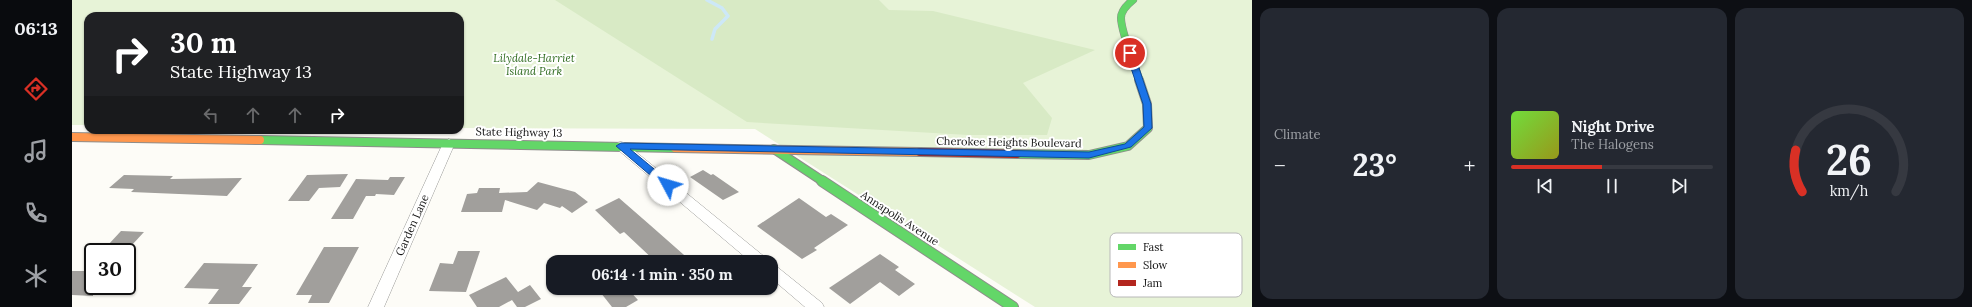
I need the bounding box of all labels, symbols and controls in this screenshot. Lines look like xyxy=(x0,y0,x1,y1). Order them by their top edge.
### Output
text: 06:13 xyxy=(14,17,58,40)
text: 30 m xyxy=(170,25,237,61)
icon: right xyxy=(104,28,156,80)
pin xyxy=(1113,36,1147,70)
icon: arrive xyxy=(1119,42,1141,64)
park label: Lilydale-Harriet Island Park xyxy=(493,51,575,78)
text: State Highway 13 xyxy=(170,60,312,83)
icon: directions xyxy=(22,75,50,103)
icon: left xyxy=(200,104,222,126)
icon: ahead xyxy=(242,104,264,126)
icon: ahead xyxy=(284,104,306,126)
icon: right xyxy=(326,104,348,126)
text: Night Drive xyxy=(1571,117,1654,136)
street label: State Highway 13 xyxy=(476,124,562,140)
text: Climate xyxy=(1274,126,1321,143)
text: 26 xyxy=(1826,132,1872,185)
street label: Cherokee Heights Boulevard xyxy=(936,134,1082,150)
text: The Halogens xyxy=(1571,136,1654,153)
icon: music xyxy=(22,137,50,165)
text: 23° xyxy=(1353,146,1397,184)
text: − xyxy=(1274,151,1286,179)
text: + xyxy=(1464,151,1475,179)
position arrow xyxy=(647,164,689,206)
icon: previous xyxy=(1534,175,1556,197)
icon: pause xyxy=(1601,175,1623,197)
icon: next xyxy=(1668,175,1690,197)
text: km/h xyxy=(1830,181,1869,200)
street label: Annapolis Avenue xyxy=(857,187,942,248)
street label: Garden Lane xyxy=(392,192,432,258)
icon: phone xyxy=(22,199,50,227)
legend xyxy=(1110,233,1242,297)
text: Fast xyxy=(1143,240,1164,254)
speed limit sign: 30 xyxy=(84,243,136,295)
text: Slow xyxy=(1143,258,1168,272)
icon: climate xyxy=(22,262,50,290)
text: 06:14 · 1 min · 350 m xyxy=(592,265,732,284)
text: Jam xyxy=(1142,276,1163,290)

